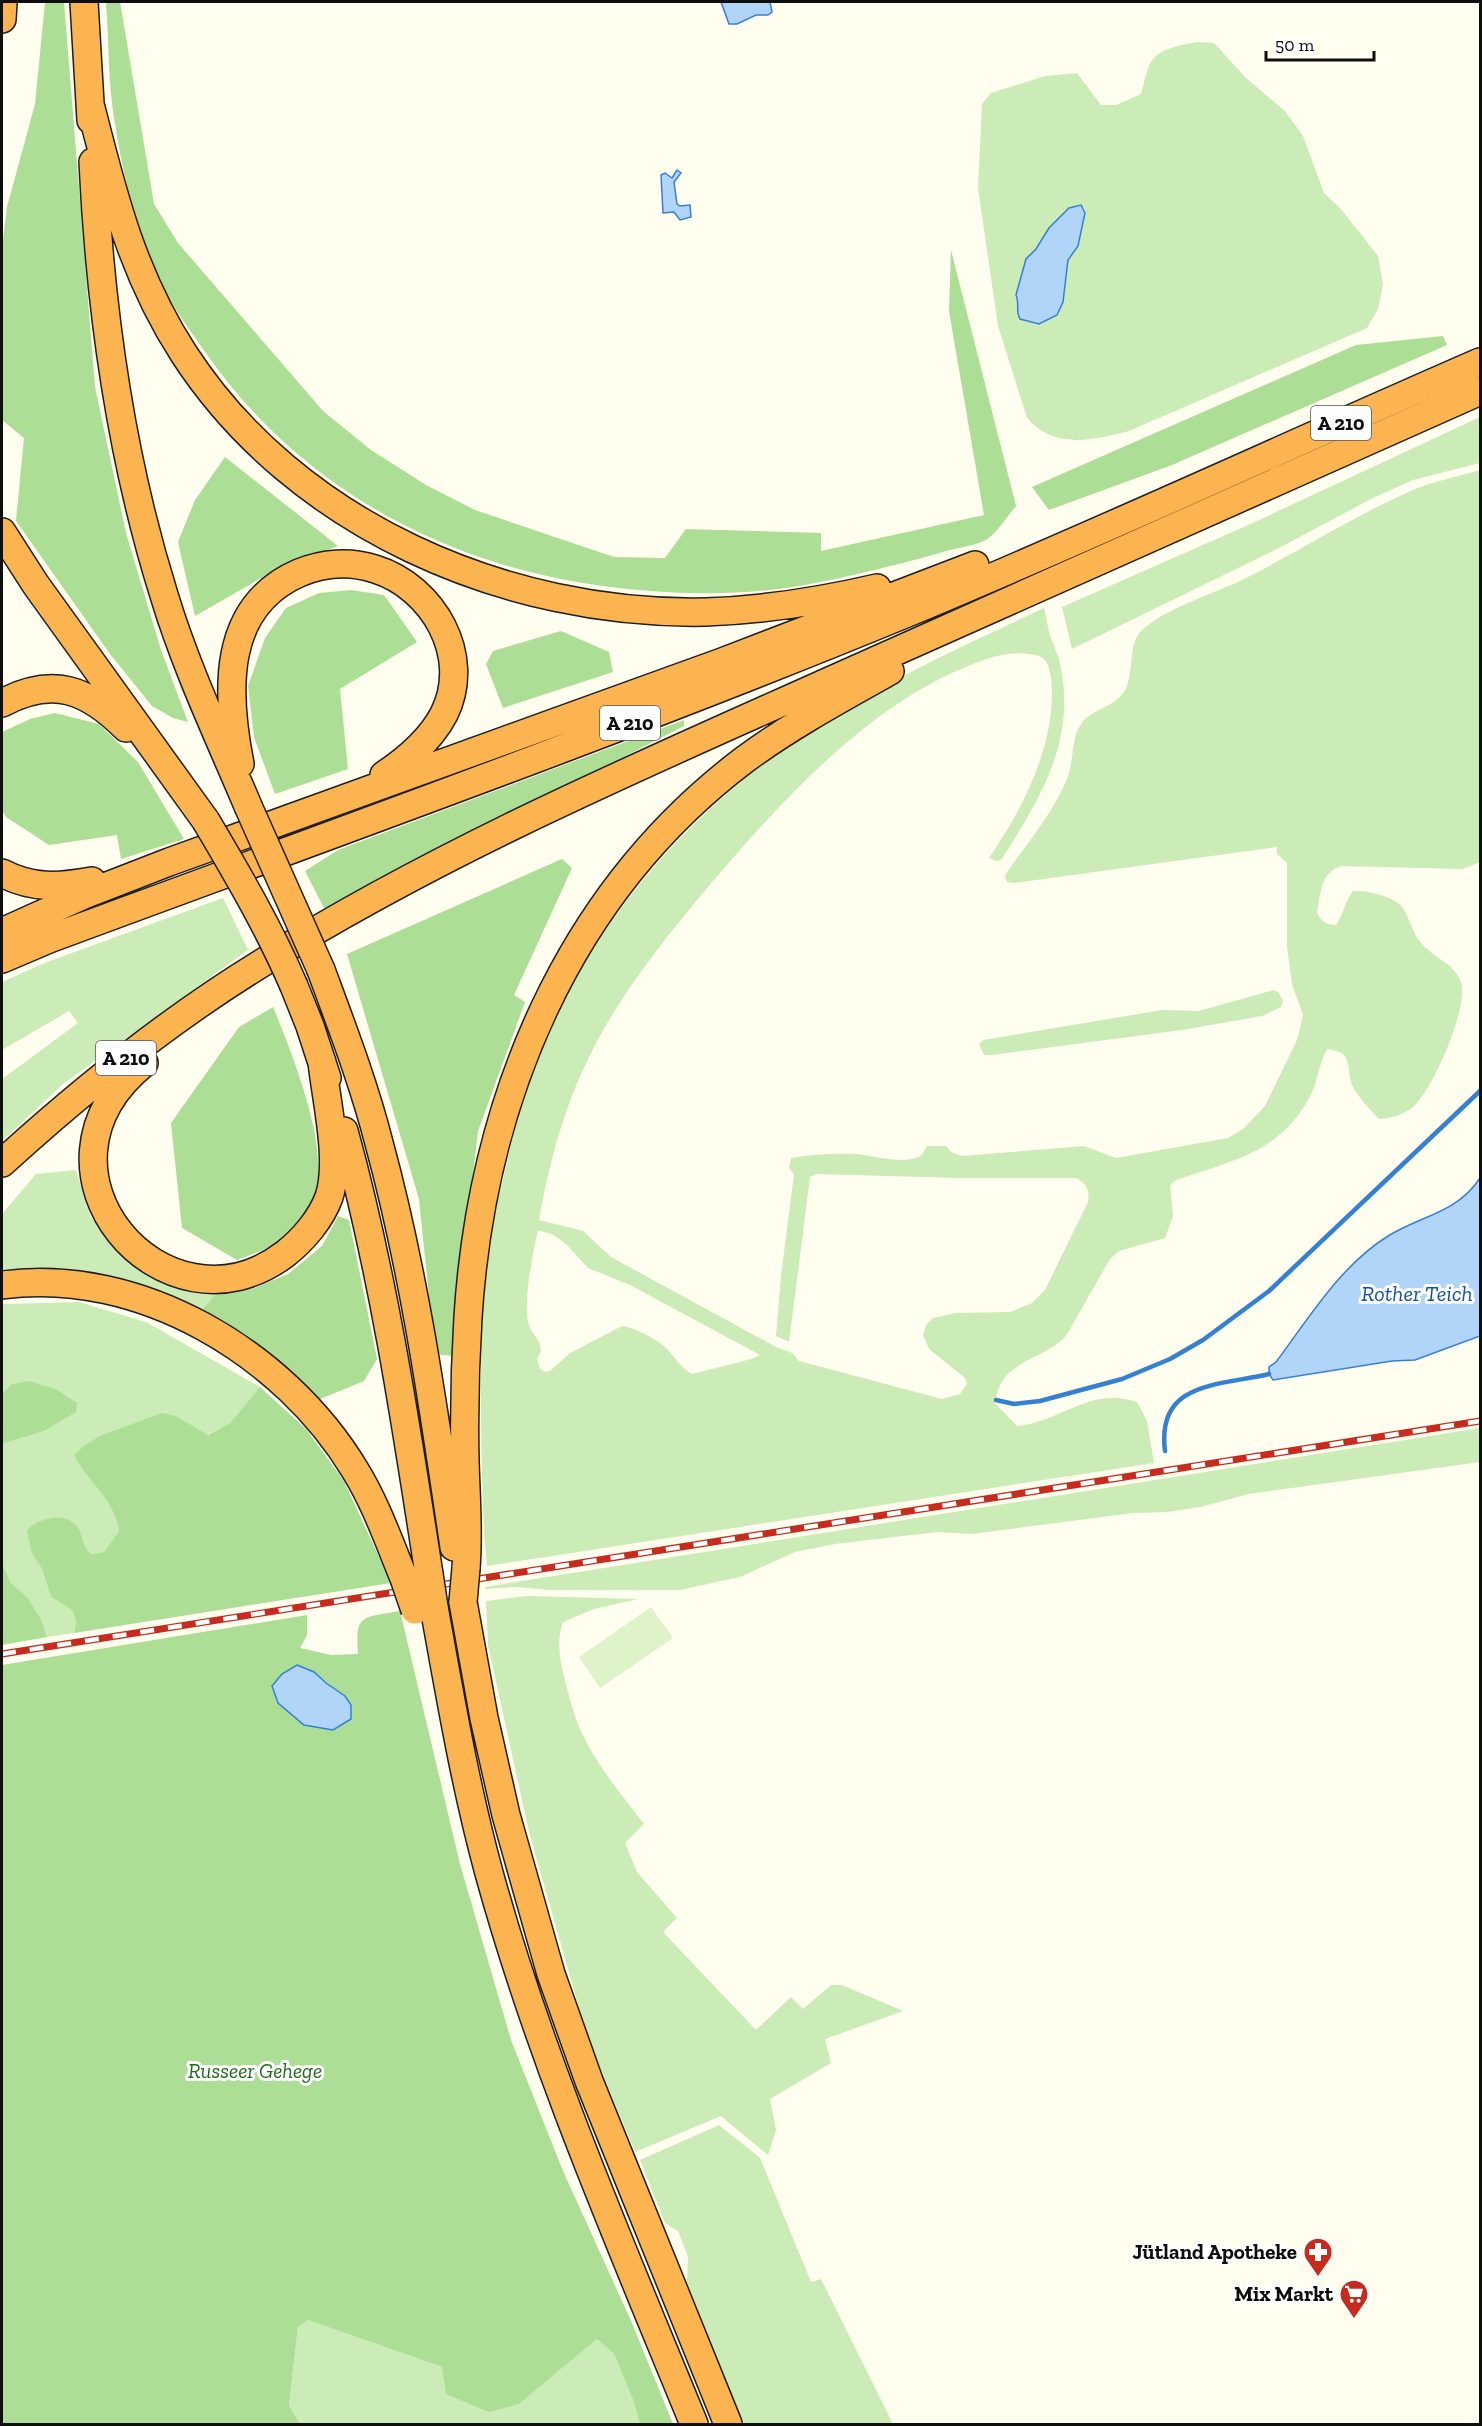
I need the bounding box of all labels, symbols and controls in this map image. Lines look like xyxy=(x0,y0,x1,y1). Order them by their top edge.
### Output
scale bar xyxy=(1266,24,1374,62)
text: 50 m xyxy=(1275,34,1315,56)
road number: A 210 xyxy=(1311,406,1371,440)
road number: A 210 xyxy=(600,706,660,740)
road number: A 210 xyxy=(96,1041,156,1075)
water label: Rother Teich xyxy=(1361,1280,1473,1307)
park label: Russeer Gehege xyxy=(188,2058,322,2083)
pharmacy icon: Jütland Apotheke xyxy=(1302,2236,1334,2278)
place label: Jütland Apotheke xyxy=(1133,2239,1297,2264)
supermarket icon: Mix Markt xyxy=(1338,2278,1370,2320)
place label: Mix Markt xyxy=(1234,2281,1334,2306)

